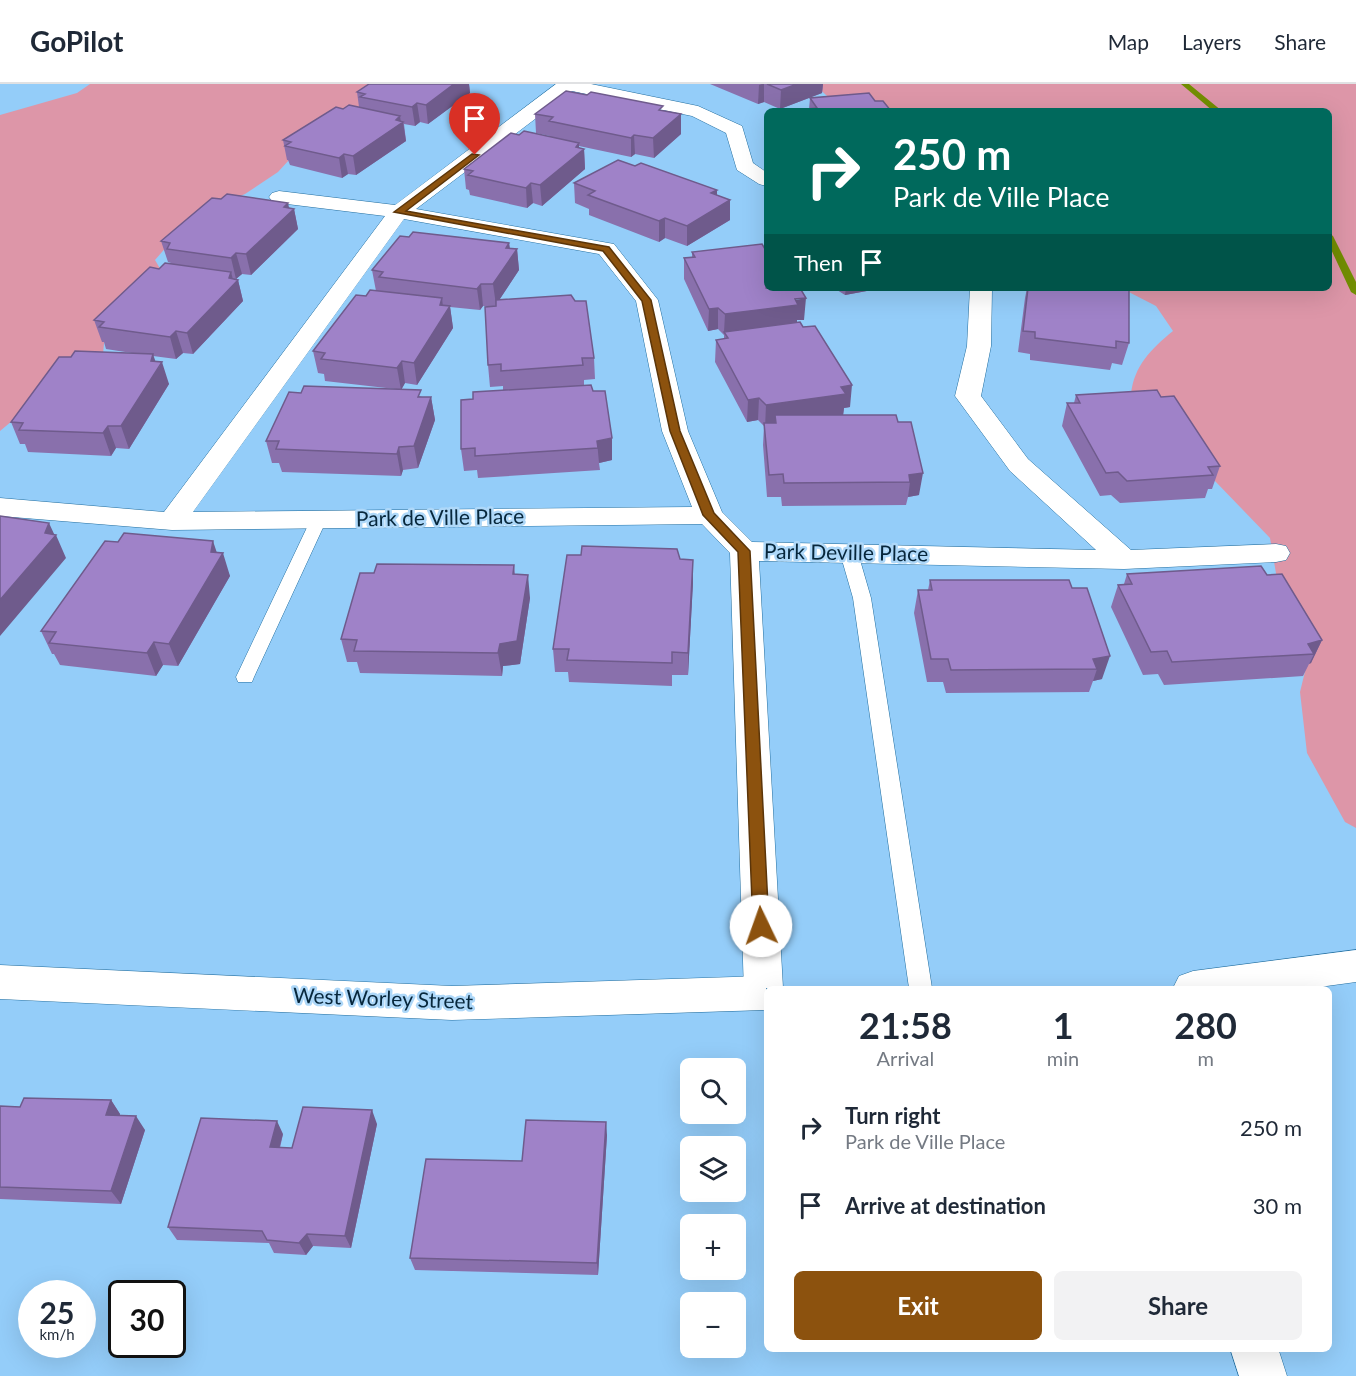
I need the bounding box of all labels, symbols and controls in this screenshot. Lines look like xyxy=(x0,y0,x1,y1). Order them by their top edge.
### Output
text: GoPilot xyxy=(30,24,123,58)
text: Map xyxy=(1108,29,1149,54)
text: Layers xyxy=(1182,29,1241,54)
text: Share xyxy=(1274,29,1326,54)
pin xyxy=(449,93,500,155)
icon: arrive xyxy=(458,102,491,135)
text: 250 m xyxy=(893,129,1011,179)
icon: right xyxy=(794,132,872,210)
text: Park de Ville Place xyxy=(893,180,1109,213)
icon: arrive xyxy=(855,246,888,279)
text: Then xyxy=(794,249,843,276)
street label: Park de Ville Place xyxy=(356,503,524,530)
street label: Park Deville Place xyxy=(764,538,928,565)
position arrow xyxy=(729,894,793,958)
street label: West Worley Street xyxy=(293,982,474,1013)
text: 21:58 xyxy=(859,1003,952,1047)
text: 1 xyxy=(1053,1003,1074,1047)
text: 280 xyxy=(1174,1003,1237,1047)
text: Arrival xyxy=(877,1046,934,1070)
text: min xyxy=(1047,1046,1079,1070)
text: m xyxy=(1197,1046,1214,1070)
map controls xyxy=(680,1058,746,1358)
button: search xyxy=(680,1058,746,1124)
text: Turn right xyxy=(845,1102,940,1129)
icon: right xyxy=(794,1111,827,1144)
text: 250 m xyxy=(1240,1114,1302,1141)
text: Park de Ville Place xyxy=(845,1129,1005,1153)
button: layers xyxy=(680,1136,746,1202)
icon: arrive xyxy=(794,1189,827,1222)
text: Arrive at destination xyxy=(845,1192,1046,1219)
text: 30 m xyxy=(1253,1192,1302,1219)
button: + xyxy=(680,1214,746,1280)
button: Exit xyxy=(794,1271,1042,1340)
button: Share xyxy=(1054,1271,1302,1340)
speed limit sign: 30 xyxy=(108,1280,186,1358)
button: − xyxy=(680,1292,746,1358)
text: 25 xyxy=(40,1294,74,1330)
text: km/h xyxy=(39,1325,75,1343)

